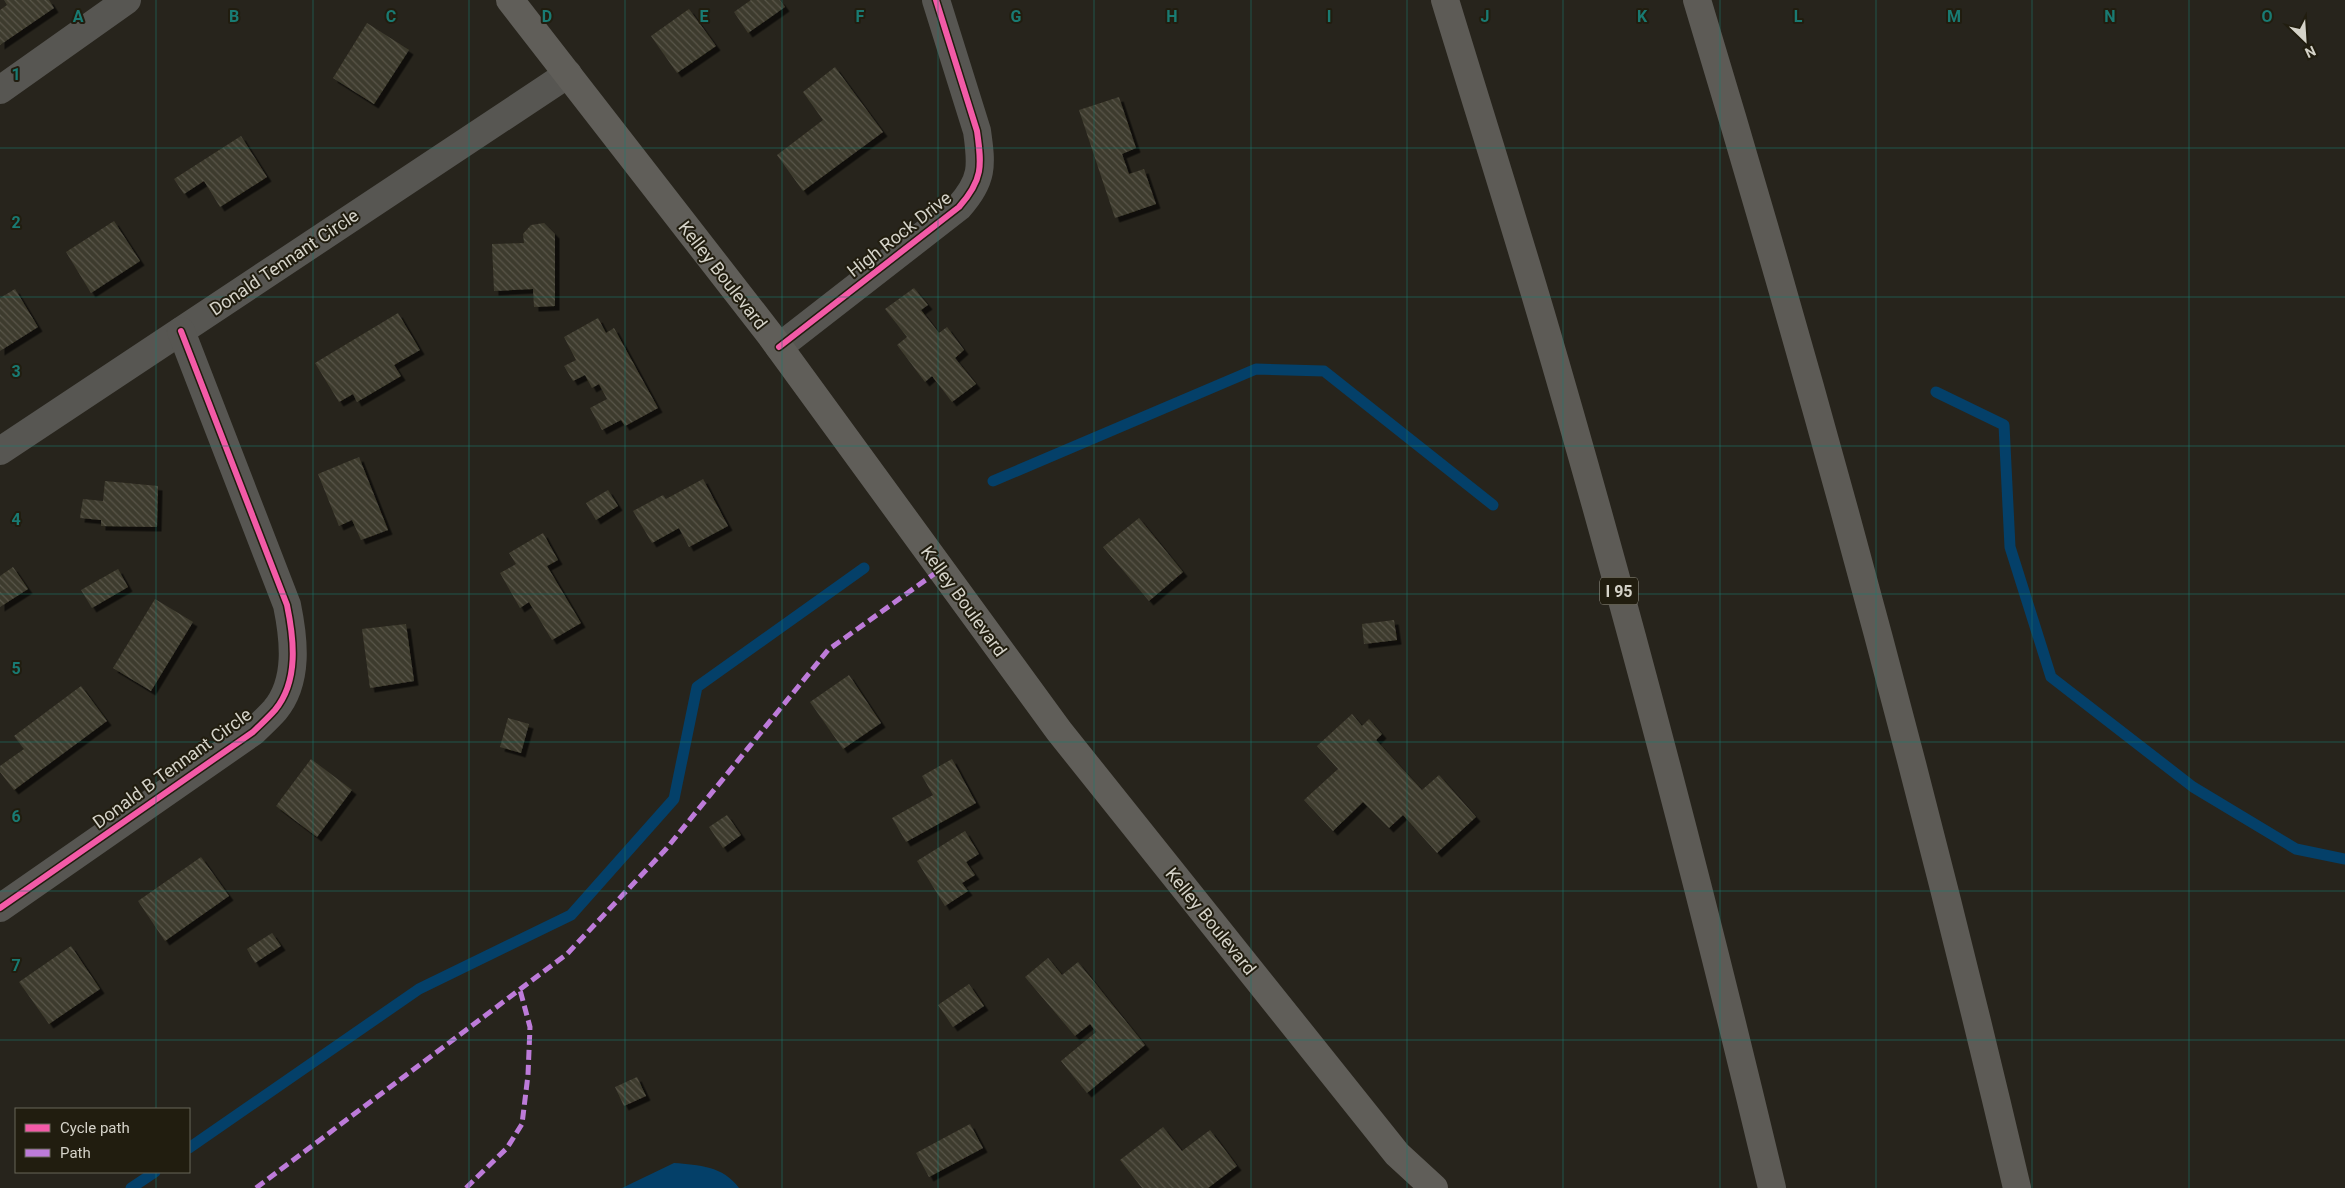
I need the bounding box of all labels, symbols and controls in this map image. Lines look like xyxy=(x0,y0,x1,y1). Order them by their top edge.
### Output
text: A xyxy=(73,7,84,26)
text: B xyxy=(229,7,239,26)
text: C xyxy=(386,7,396,26)
text: D xyxy=(542,7,552,26)
text: E xyxy=(700,7,709,26)
text: F xyxy=(856,7,865,26)
text: G xyxy=(1011,7,1022,26)
text: H xyxy=(1166,7,1178,26)
text: I xyxy=(1327,7,1331,26)
text: J xyxy=(1481,7,1489,26)
text: K xyxy=(1637,7,1648,26)
text: L xyxy=(1794,7,1803,26)
text: M xyxy=(1947,7,1961,26)
text: N xyxy=(2104,7,2116,26)
text: O xyxy=(2261,7,2273,26)
north arrow xyxy=(2280,15,2330,65)
text: N xyxy=(2303,42,2318,61)
text: 1 xyxy=(11,65,21,84)
street label: High Rock Drive xyxy=(843,187,955,281)
street label: Donald Tennant Circle xyxy=(206,204,362,320)
text: 2 xyxy=(11,213,21,232)
street label: Kelley Boulevard xyxy=(674,217,772,333)
text: 3 xyxy=(11,362,21,381)
text: 4 xyxy=(11,510,21,529)
street label: Kelley Boulevard xyxy=(917,542,1011,660)
road number: I 95 xyxy=(1600,578,1638,604)
text: 5 xyxy=(11,659,21,678)
street label: Donald B Tennant Circle xyxy=(89,703,255,833)
text: 6 xyxy=(11,807,21,826)
street label: Kelley Boulevard xyxy=(1161,863,1261,979)
text: 7 xyxy=(11,956,21,975)
legend xyxy=(15,1108,190,1173)
text: Cycle path xyxy=(60,1119,130,1137)
text: Path xyxy=(60,1144,91,1162)

